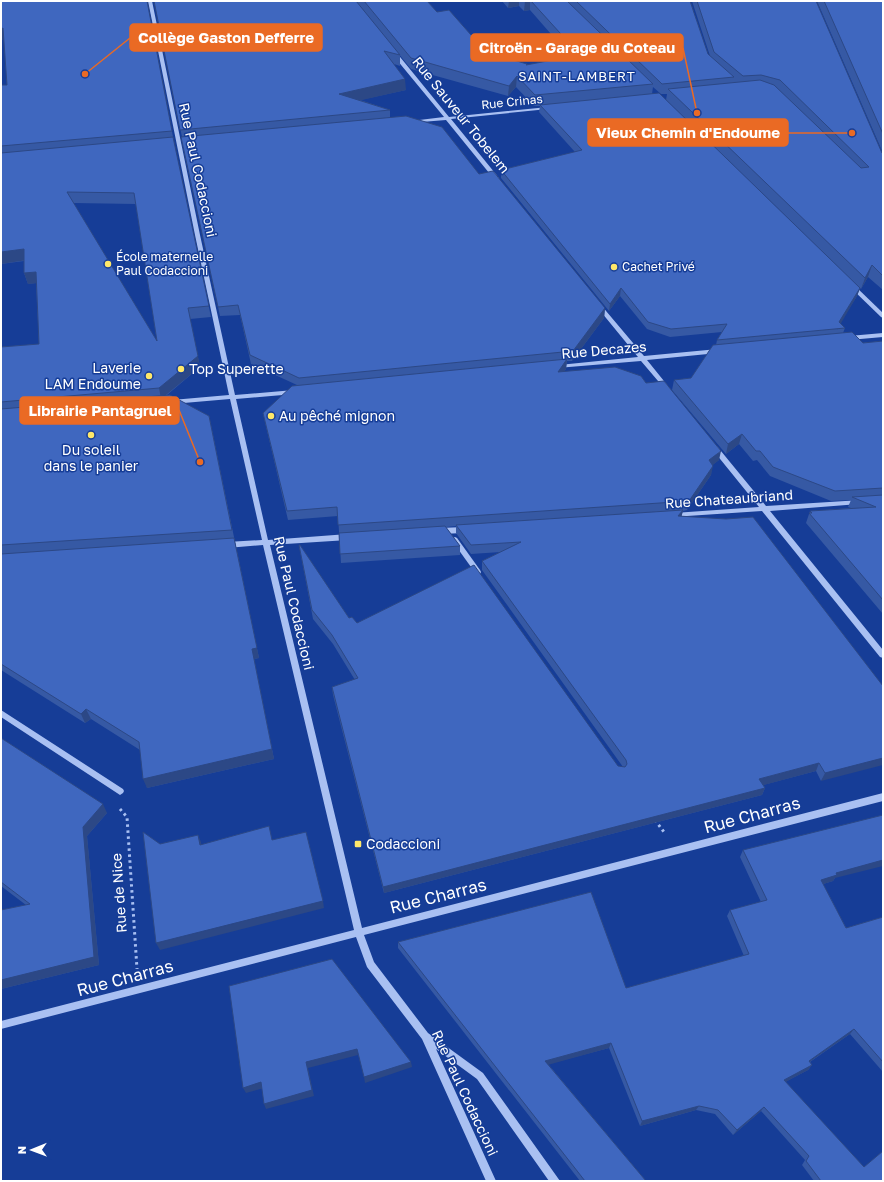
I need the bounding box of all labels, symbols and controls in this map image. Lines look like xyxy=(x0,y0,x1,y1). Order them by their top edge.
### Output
callout: Collège Gaston Defferre xyxy=(130,24,322,51)
text: Collège Gaston Defferre xyxy=(138,28,314,46)
callout: Citroën - Garage du Coteau xyxy=(471,34,683,61)
text: Citroën - Garage du Coteau xyxy=(479,38,675,56)
street label: Rue Sauveur Tobelem xyxy=(409,53,514,176)
district label: SAINT-LAMBERT xyxy=(518,68,636,84)
street label: Rue Crinas xyxy=(480,91,543,112)
street label: Rue Paul Codaccioni xyxy=(176,101,221,239)
callout: Vieux Chemin d'Endoume xyxy=(588,119,788,146)
text: Vieux Chemin d'Endoume xyxy=(596,123,780,141)
place label: École maternelle Paul Codaccioni xyxy=(116,249,213,278)
marker: École maternelle Paul Codaccioni xyxy=(103,259,113,269)
place label: Cachet Privé xyxy=(622,259,695,274)
marker: Cachet Privé xyxy=(609,262,619,272)
street label: Rue Decazes xyxy=(561,337,647,362)
place label: Laverie LAM Endoume xyxy=(45,359,141,392)
place label: Top Superette xyxy=(189,360,284,377)
marker: Top Superette xyxy=(176,364,186,374)
marker: Laverie LAM Endoume xyxy=(144,371,154,381)
callout: Librairie Pantagruel xyxy=(20,397,179,424)
text: Librairie Pantagruel xyxy=(28,401,172,419)
place label: Au pêché mignon xyxy=(279,407,395,424)
marker: Au pêché mignon xyxy=(266,411,276,421)
marker: Du soleil dans le panier xyxy=(86,430,96,440)
place label: Du soleil dans le panier xyxy=(44,441,139,474)
street label: Rue Chateaubriand xyxy=(664,486,794,511)
street label: Rue Paul Codaccioni xyxy=(271,534,318,672)
street label: Rue Charras xyxy=(701,792,802,837)
place label: Codaccioni xyxy=(366,835,440,852)
marker: Codaccioni xyxy=(353,839,363,849)
street label: Rue de Nice xyxy=(107,853,130,933)
street label: Rue Charras xyxy=(387,873,488,918)
street label: Rue Charras xyxy=(74,955,175,1000)
street label: Rue Paul Codaccioni xyxy=(429,1027,502,1158)
north arrow xyxy=(12,1130,52,1170)
text: N xyxy=(15,1146,28,1154)

